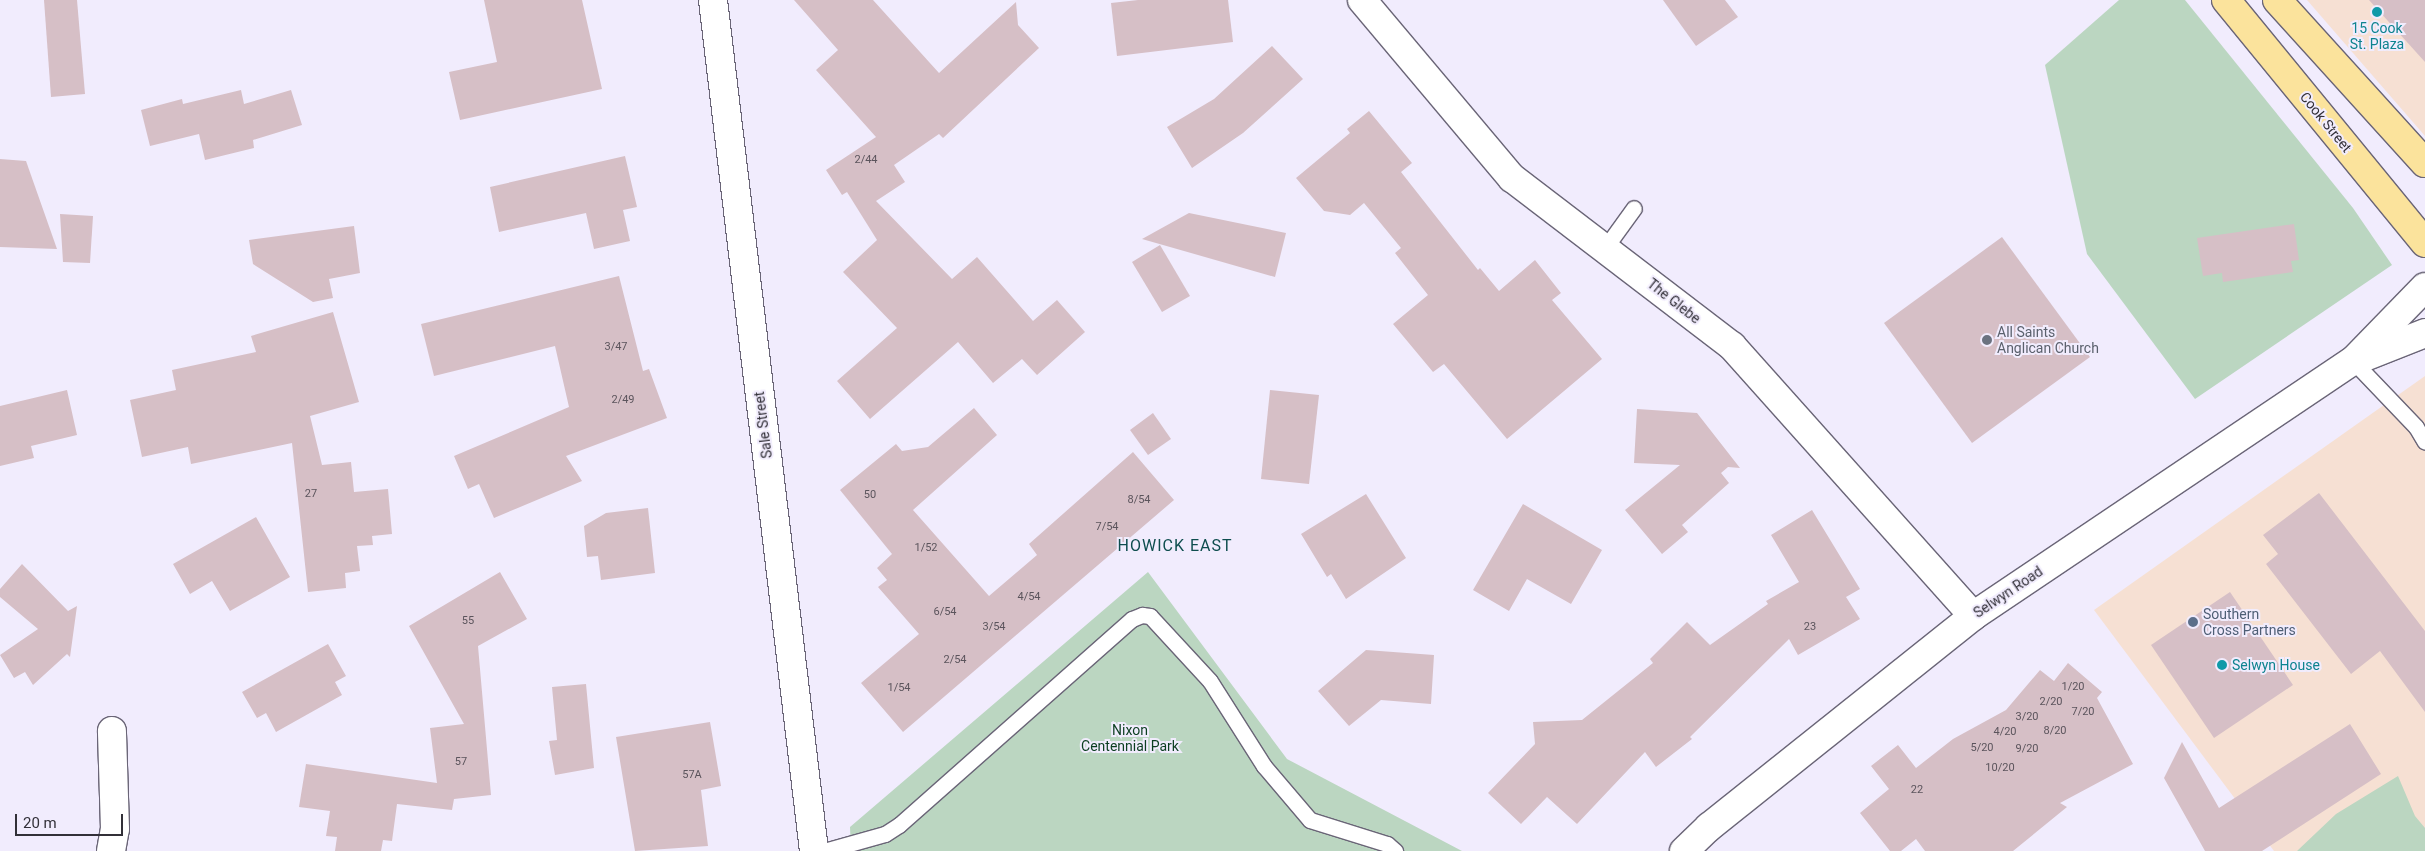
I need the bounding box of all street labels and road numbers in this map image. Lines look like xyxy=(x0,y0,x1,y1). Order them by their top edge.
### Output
street label: Cook Street xyxy=(2297,89,2355,155)
street label: The Glebe xyxy=(1644,275,1704,327)
street label: Sale Street xyxy=(751,391,775,459)
street label: Selwyn Road xyxy=(1970,563,2046,621)

